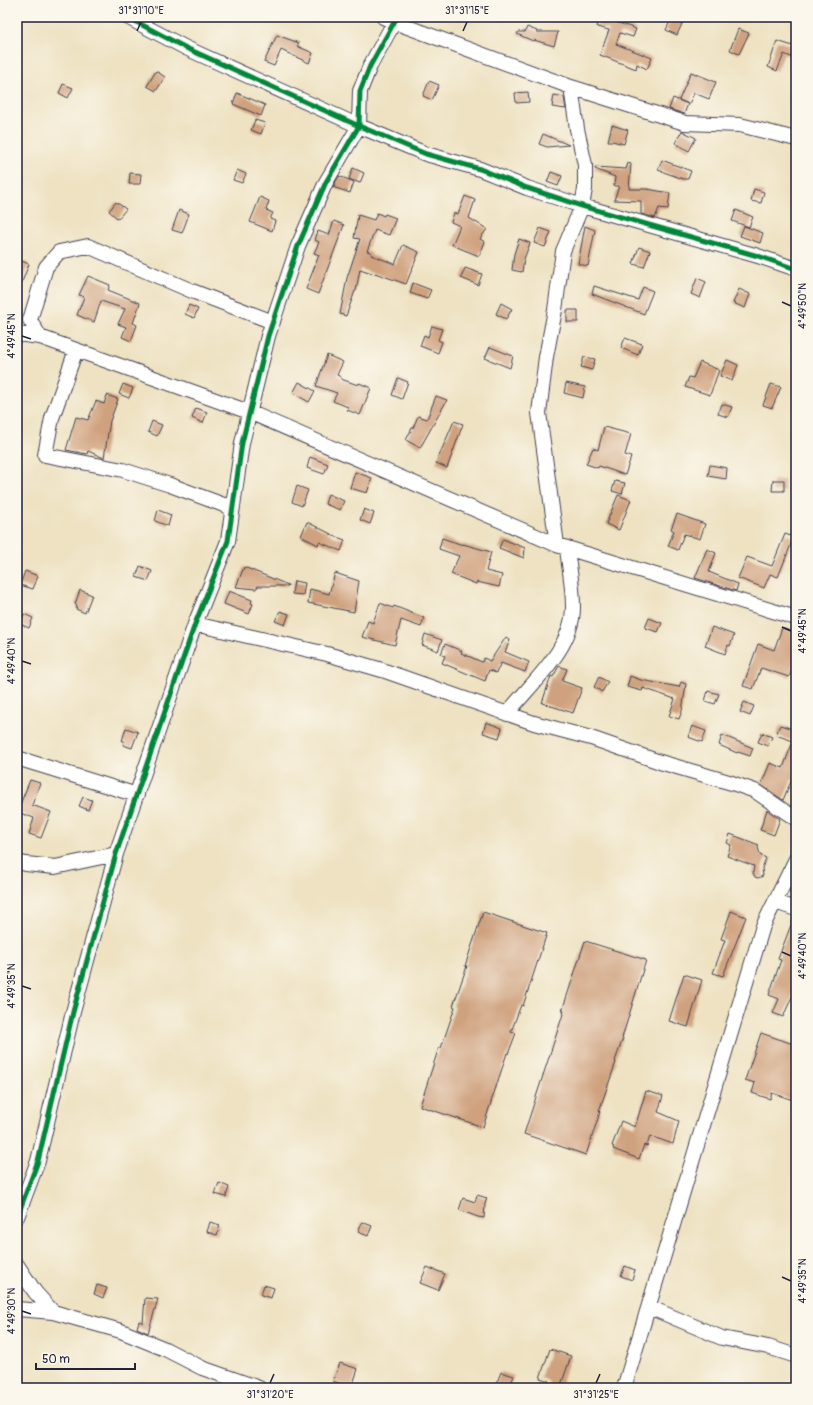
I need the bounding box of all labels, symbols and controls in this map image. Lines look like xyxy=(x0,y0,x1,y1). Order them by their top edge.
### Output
text: 31°31'10"E xyxy=(118,5,164,17)
text: 31°31'15"E xyxy=(445,5,489,17)
text: 4°49'50"N xyxy=(797,283,809,329)
text: 4°49'45"N xyxy=(6,313,18,359)
text: 4°49'45"N xyxy=(797,608,809,654)
text: 4°49'40"N xyxy=(6,637,18,684)
text: 4°49'40"N xyxy=(797,932,809,979)
text: 4°49'35"N xyxy=(6,963,18,1008)
text: 4°49'35"N xyxy=(797,1258,809,1303)
text: 4°49'30"N xyxy=(6,1288,18,1334)
scale bar xyxy=(36,1345,135,1371)
text: 50 m xyxy=(42,1352,70,1367)
text: 31°31'20"E xyxy=(246,1389,294,1401)
text: 31°31'25"E xyxy=(573,1389,619,1401)

